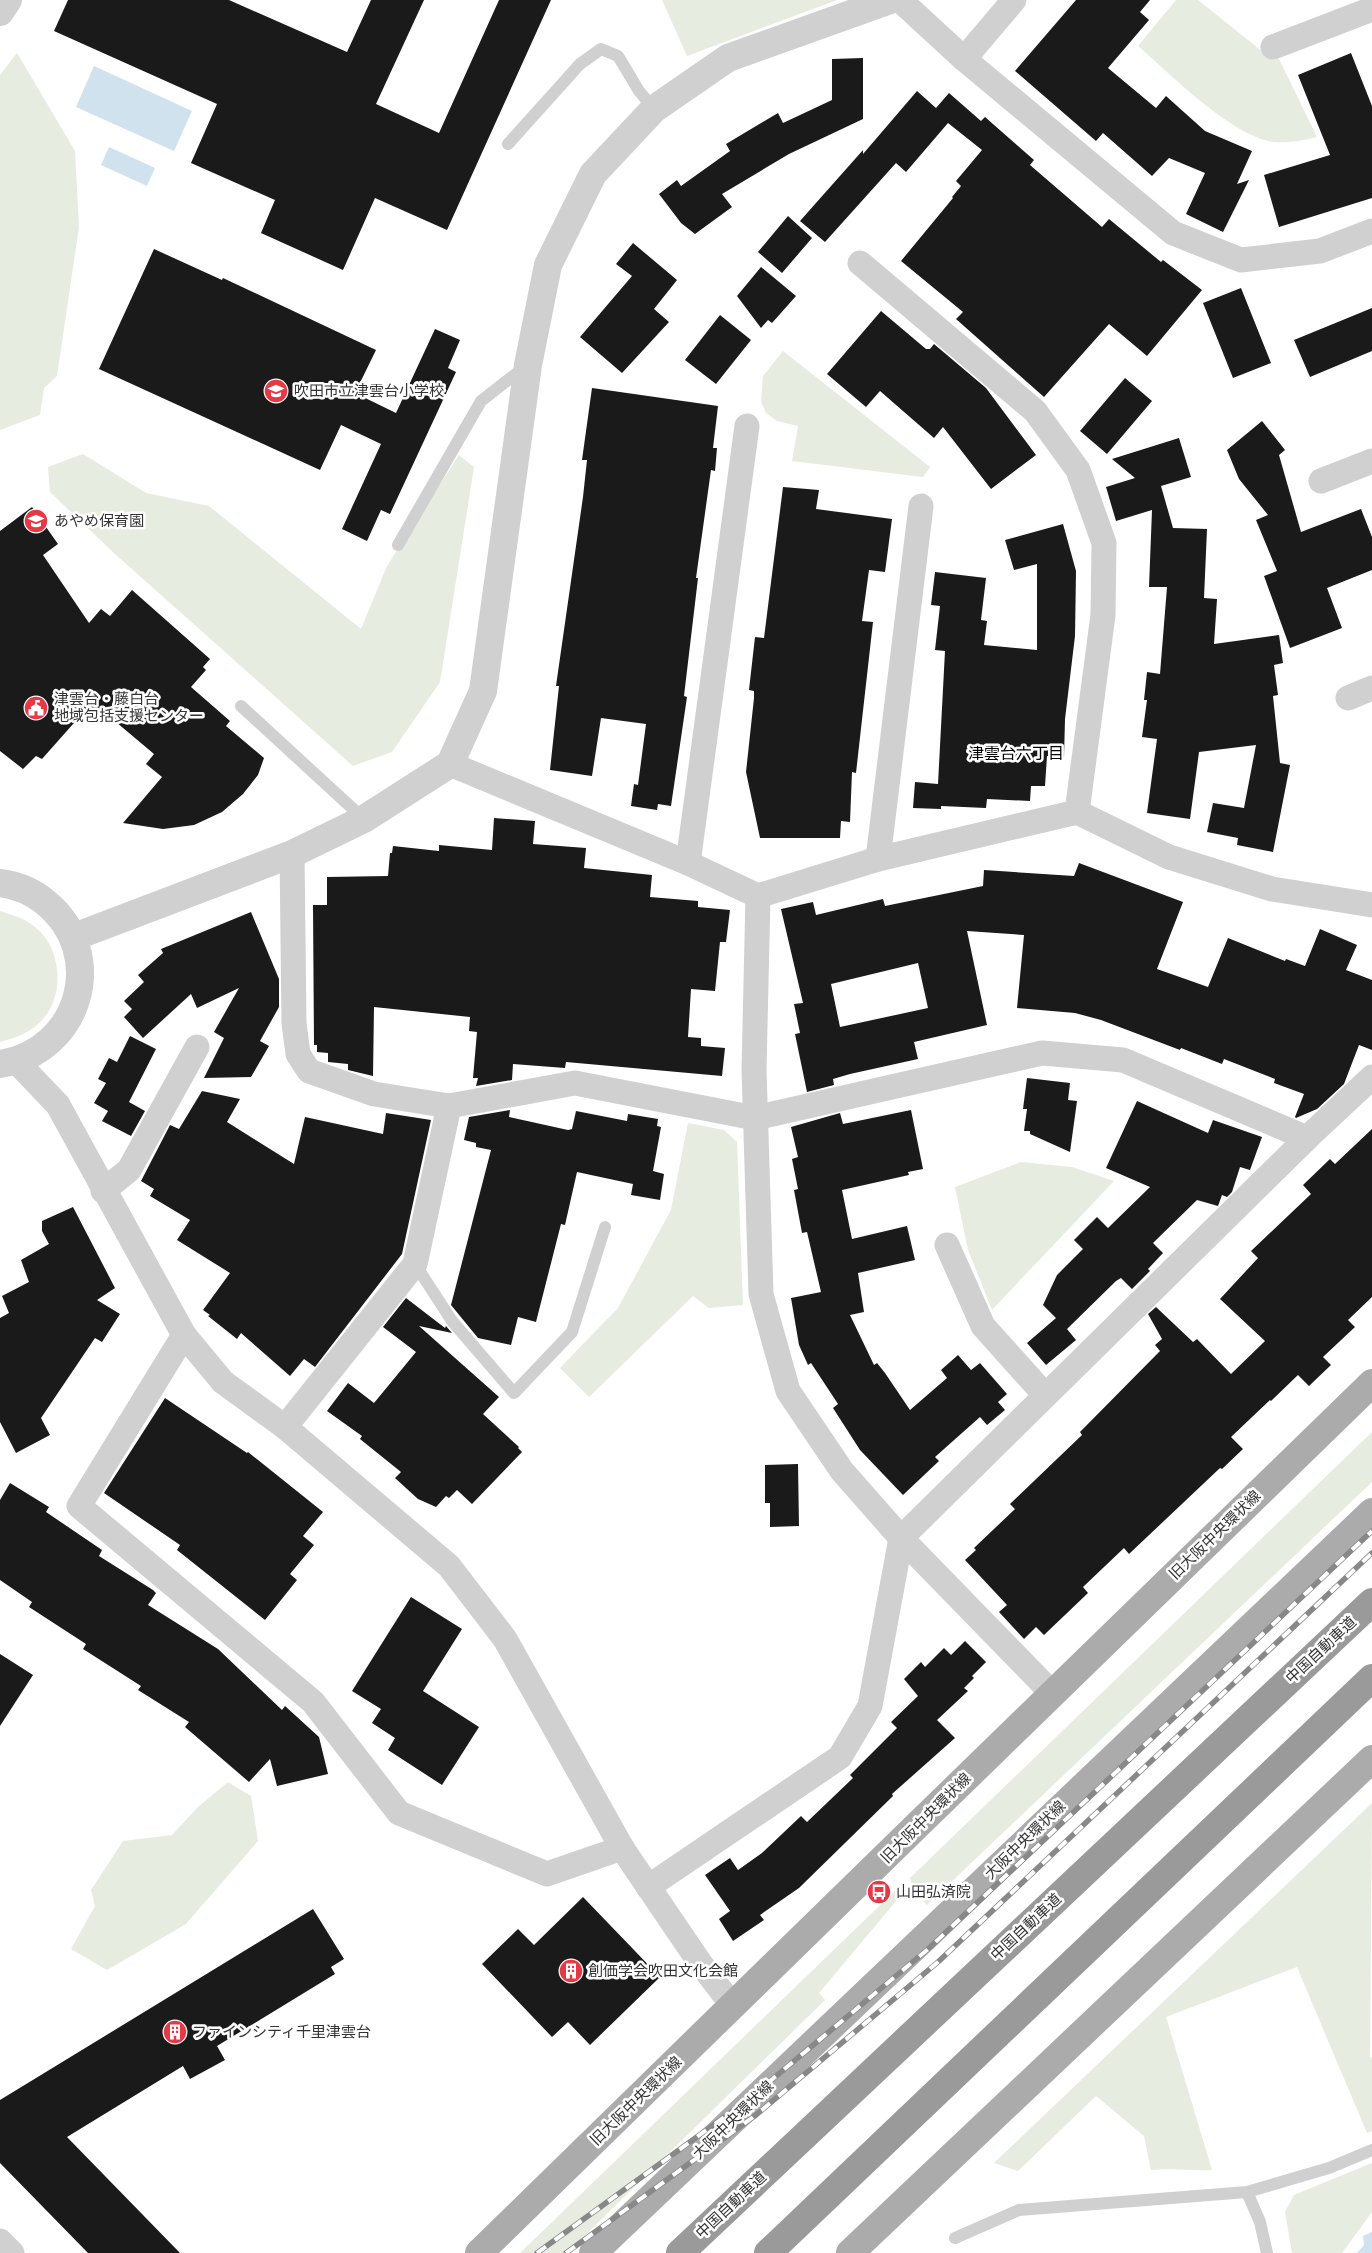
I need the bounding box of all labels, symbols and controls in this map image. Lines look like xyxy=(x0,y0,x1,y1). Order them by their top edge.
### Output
school or university icon: 吹田市立津雲台小学校 xyxy=(263,378,289,404)
place label: 吹田市立津雲台小学校 xyxy=(294,381,444,399)
school or university icon: あやめ保育園 xyxy=(23,508,49,534)
place label: あやめ保育園 xyxy=(54,511,144,529)
place label: 津雲台・藤白台 地域包括支援センター xyxy=(54,689,204,724)
public building icon: 津雲台・藤白台 地域包括支援センター xyxy=(23,695,49,721)
district label: 津雲台六丁目 xyxy=(968,743,1064,763)
street label: 旧大阪中央環状線 xyxy=(1165,1486,1264,1582)
street label: 中国自動車道 xyxy=(1281,1612,1359,1687)
street label: 旧大阪中央環状線 xyxy=(876,1768,974,1866)
street label: 大阪中央環状線 xyxy=(980,1796,1068,1882)
bus stop icon: 山田弘済院 xyxy=(866,1879,892,1905)
place label: 山田弘済院 xyxy=(896,1882,971,1900)
street label: 中国自動車道 xyxy=(986,1889,1064,1964)
building icon: 創価学会吹田文化会館 xyxy=(558,1958,584,1984)
place label: 創価学会吹田文化会館 xyxy=(588,1961,738,1979)
building icon: ファインシティ千里津雲台 xyxy=(162,2019,188,2045)
place label: ファインシティ千里津雲台 xyxy=(192,2022,371,2040)
street label: 旧大阪中央環状線 xyxy=(586,2052,685,2148)
street label: 大阪中央環状線 xyxy=(688,2076,776,2162)
street label: 中国自動車道 xyxy=(691,2167,769,2242)

